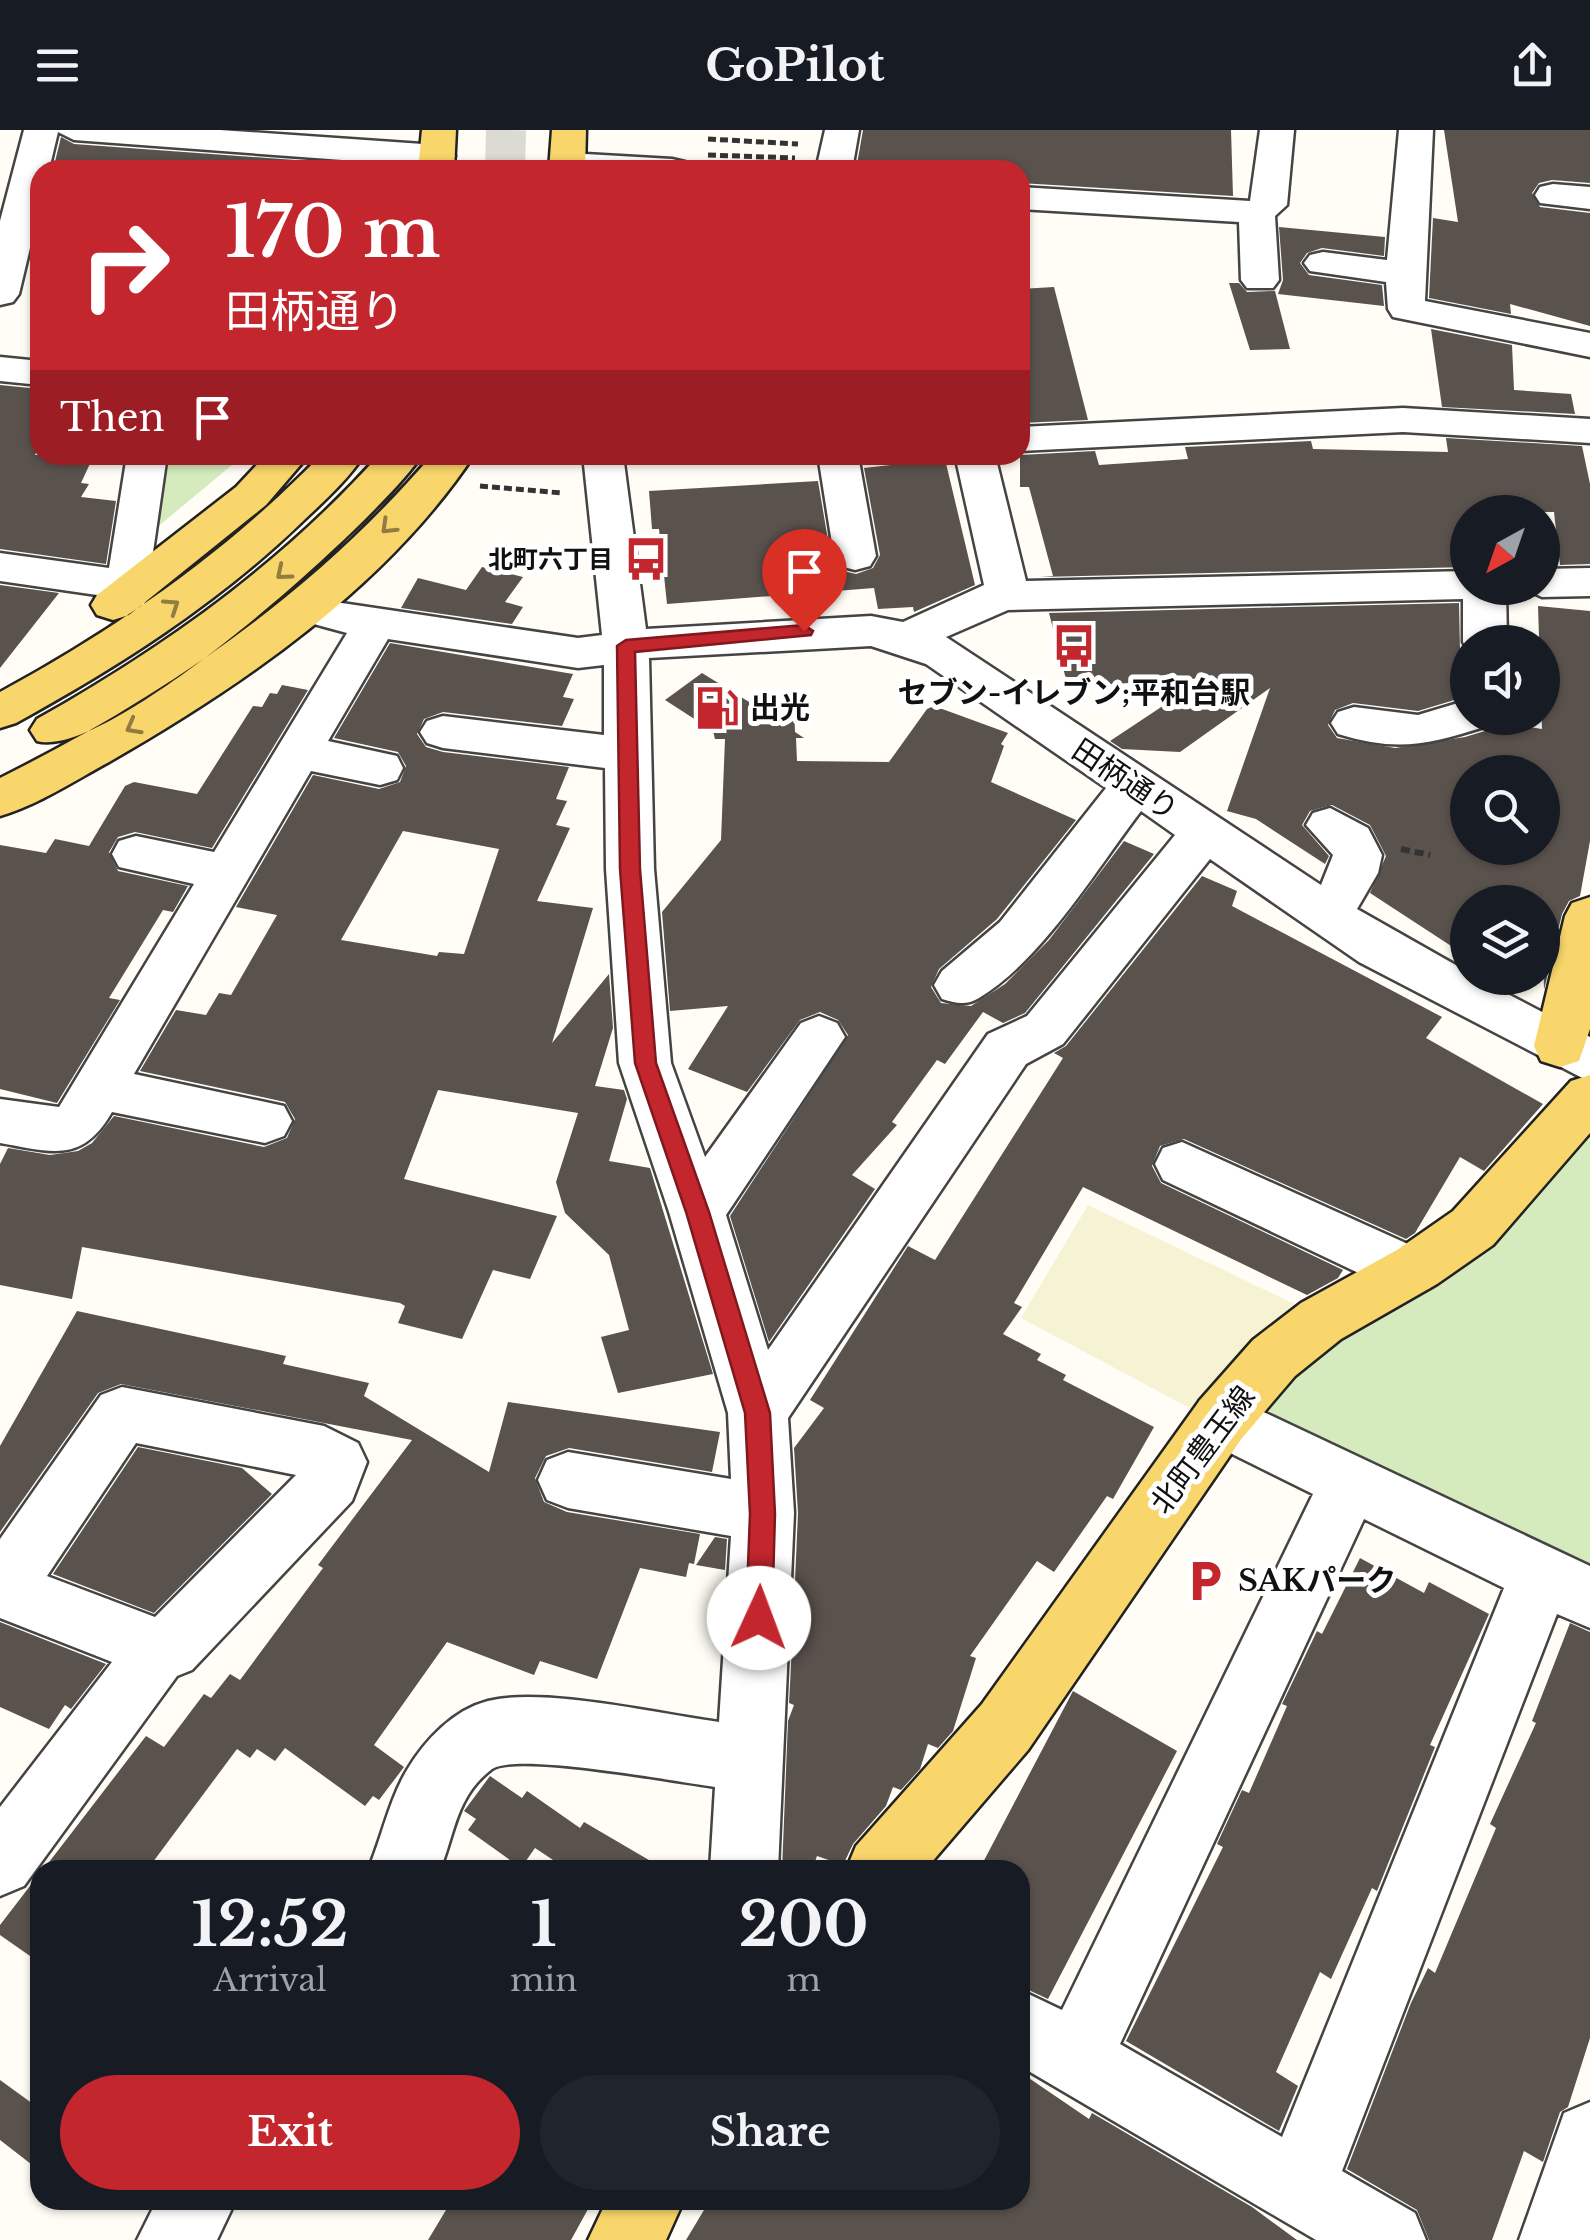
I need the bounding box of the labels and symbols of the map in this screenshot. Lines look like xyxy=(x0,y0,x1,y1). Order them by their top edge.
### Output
north arrow xyxy=(1450,495,1560,605)
one-way arrow xyxy=(382,515,400,533)
pin xyxy=(762,529,847,632)
bus stop icon: 北町六丁目 xyxy=(622,535,670,583)
place label: 北町六丁目 xyxy=(488,544,613,575)
one-way arrow xyxy=(277,561,295,579)
one-way arrow xyxy=(162,599,180,618)
bus stop icon: セブン-イレブン;平和台駅 xyxy=(1050,622,1098,670)
place label: セブン-イレブン;平和台駅 xyxy=(898,674,1250,711)
fuel station icon: 出光 xyxy=(693,684,741,732)
place label: 出光 xyxy=(750,689,810,726)
one-way arrow xyxy=(126,715,144,734)
street label: 田柄通り xyxy=(1065,731,1185,828)
street label: 北町豊玉線 xyxy=(1143,1379,1263,1521)
parking icon: SAKパーク xyxy=(1181,1557,1229,1605)
place label: SAKパーク xyxy=(1238,1562,1396,1599)
position arrow xyxy=(707,1566,811,1670)

